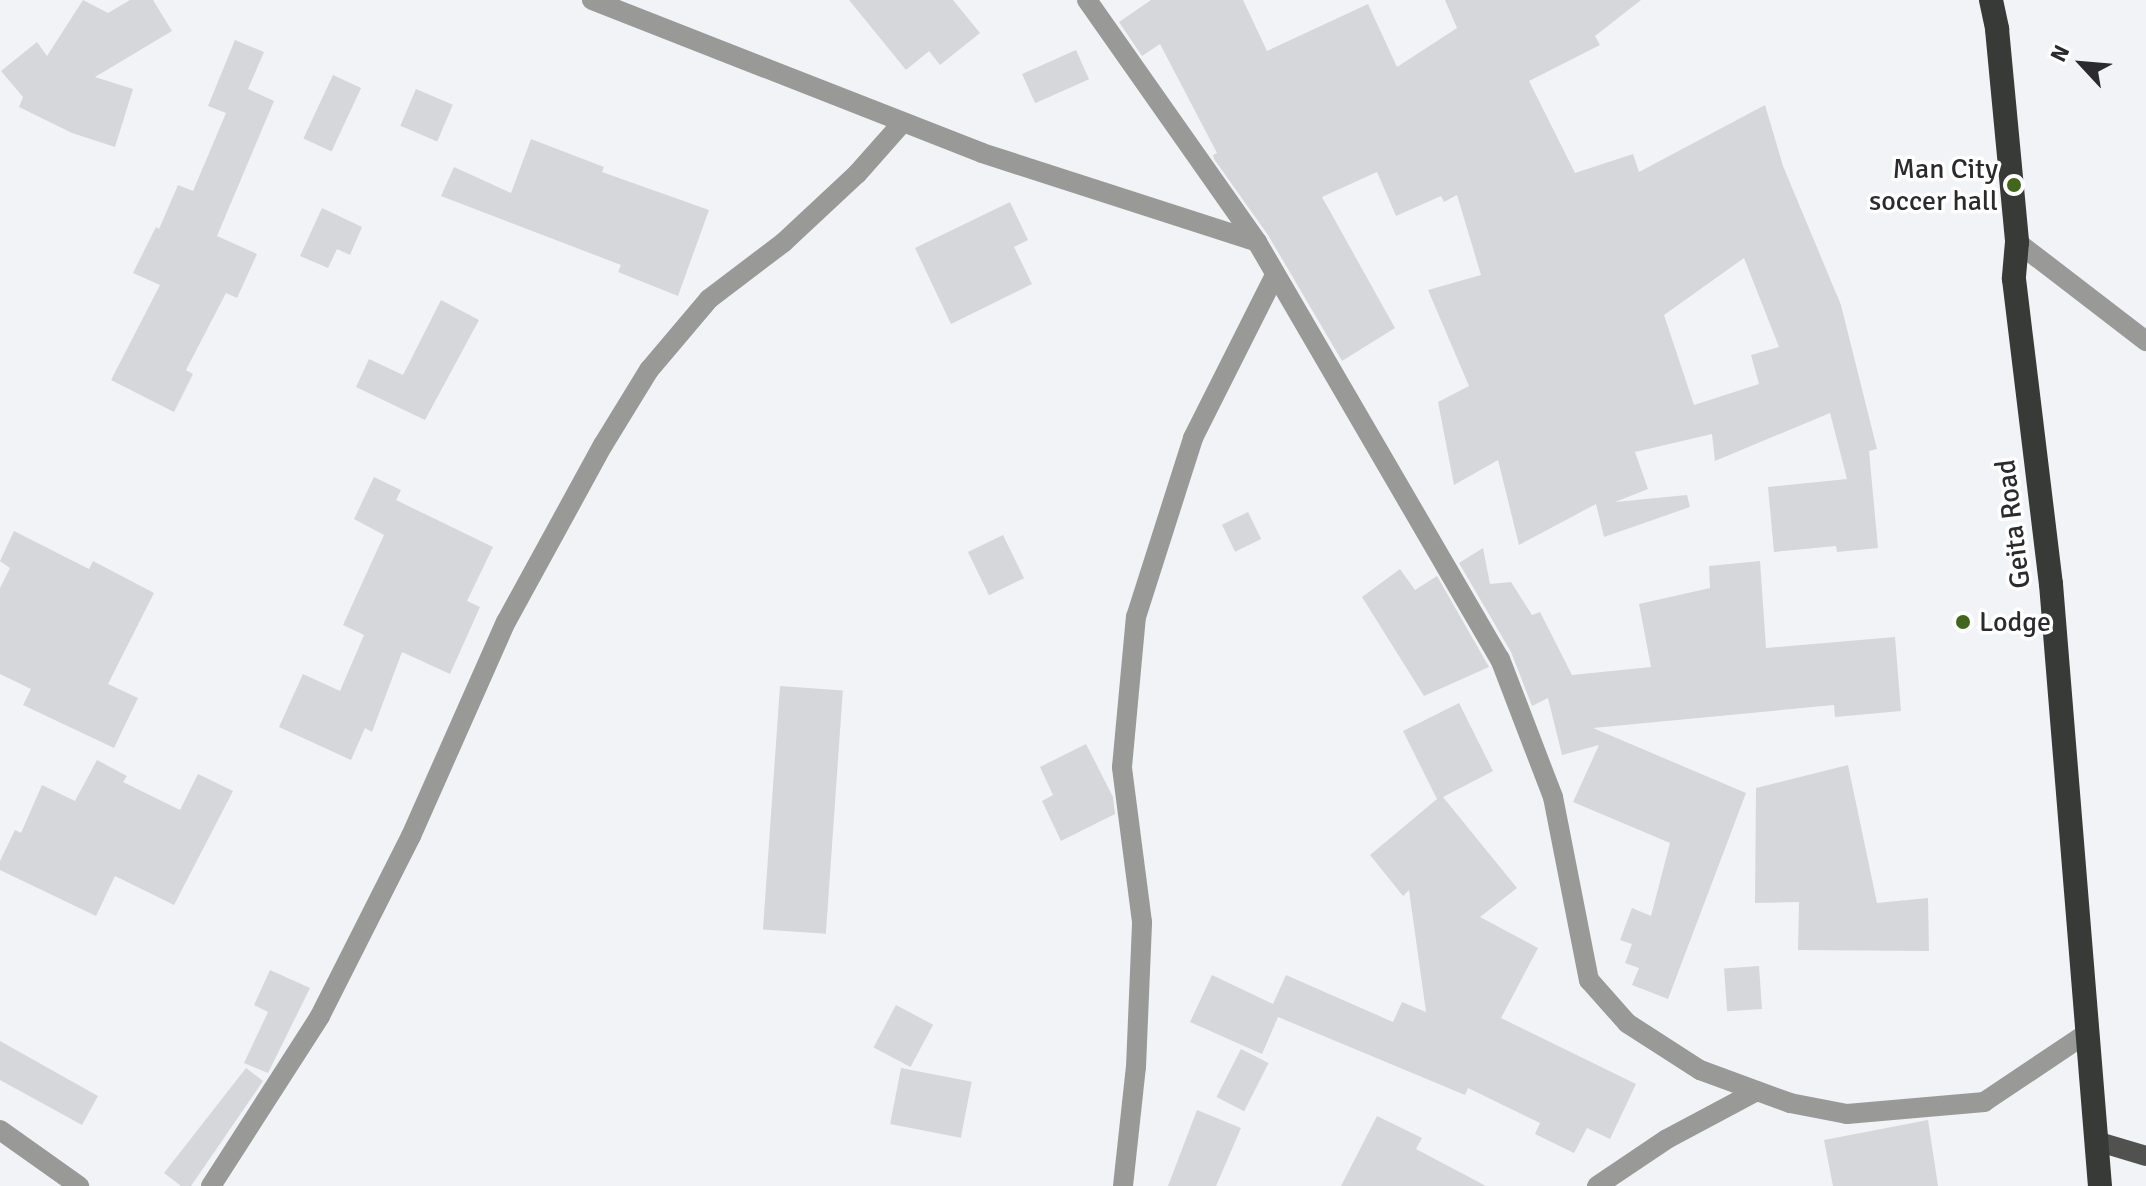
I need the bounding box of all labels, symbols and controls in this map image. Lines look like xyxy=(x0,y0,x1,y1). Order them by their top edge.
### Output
north arrow xyxy=(2042,24,2122,104)
text: N xyxy=(2044,40,2075,66)
place label: Man City soccer hall xyxy=(1869,152,1998,218)
marker: Man City soccer hall xyxy=(2005,176,2023,194)
street label: Geita Road xyxy=(1988,458,2038,590)
place label: Lodge xyxy=(1979,605,2051,639)
marker: Lodge xyxy=(1954,613,1972,631)

